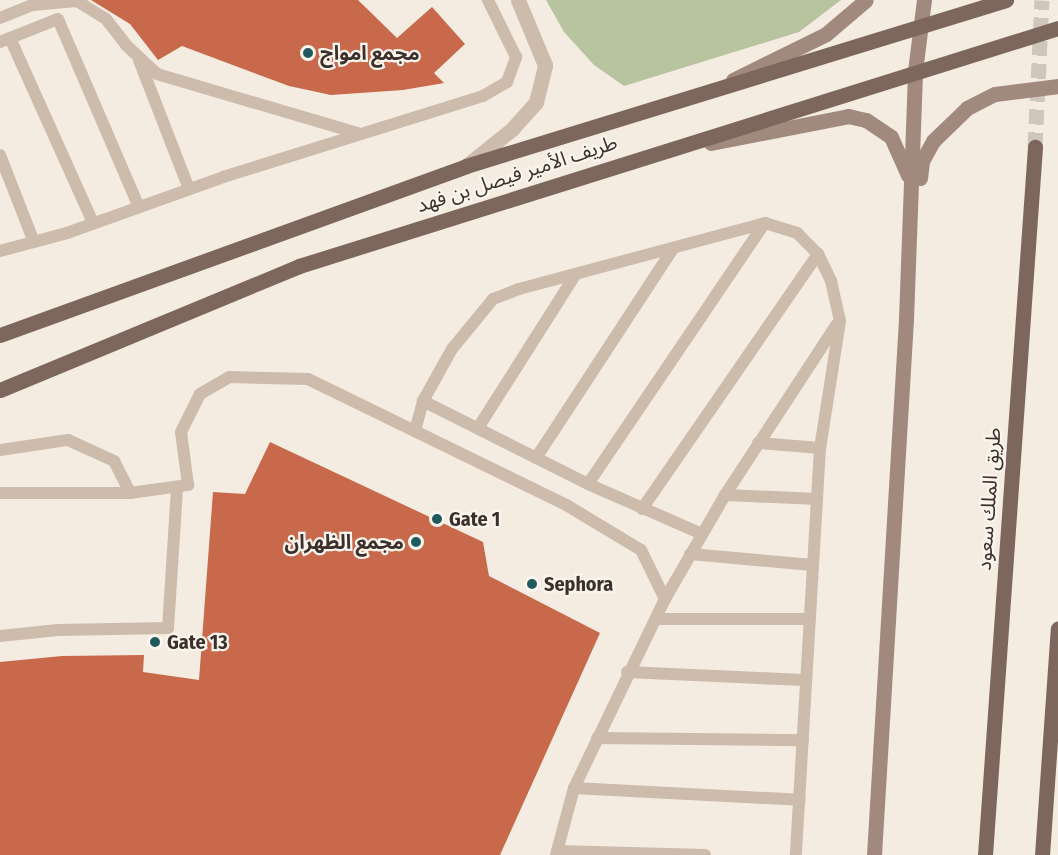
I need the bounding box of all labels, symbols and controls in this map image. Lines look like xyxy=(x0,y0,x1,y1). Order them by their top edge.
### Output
place label: مجمع امواج xyxy=(320,41,420,65)
marker: مجمع امواج xyxy=(301,46,315,60)
street label: طريف الأمير فيصل بن فهد xyxy=(414,130,620,218)
street label: طريق الملك سعود xyxy=(972,427,1006,571)
place label: Gate 1 xyxy=(449,507,500,531)
marker: Gate 1 xyxy=(430,512,444,526)
place label: مجمع الظهران xyxy=(284,530,404,554)
marker: مجمع الظهران xyxy=(409,535,423,549)
place label: Sephora xyxy=(544,572,613,596)
marker: Sephora xyxy=(525,577,539,591)
place label: Gate 13 xyxy=(167,630,228,654)
marker: Gate 13 xyxy=(148,635,162,649)

